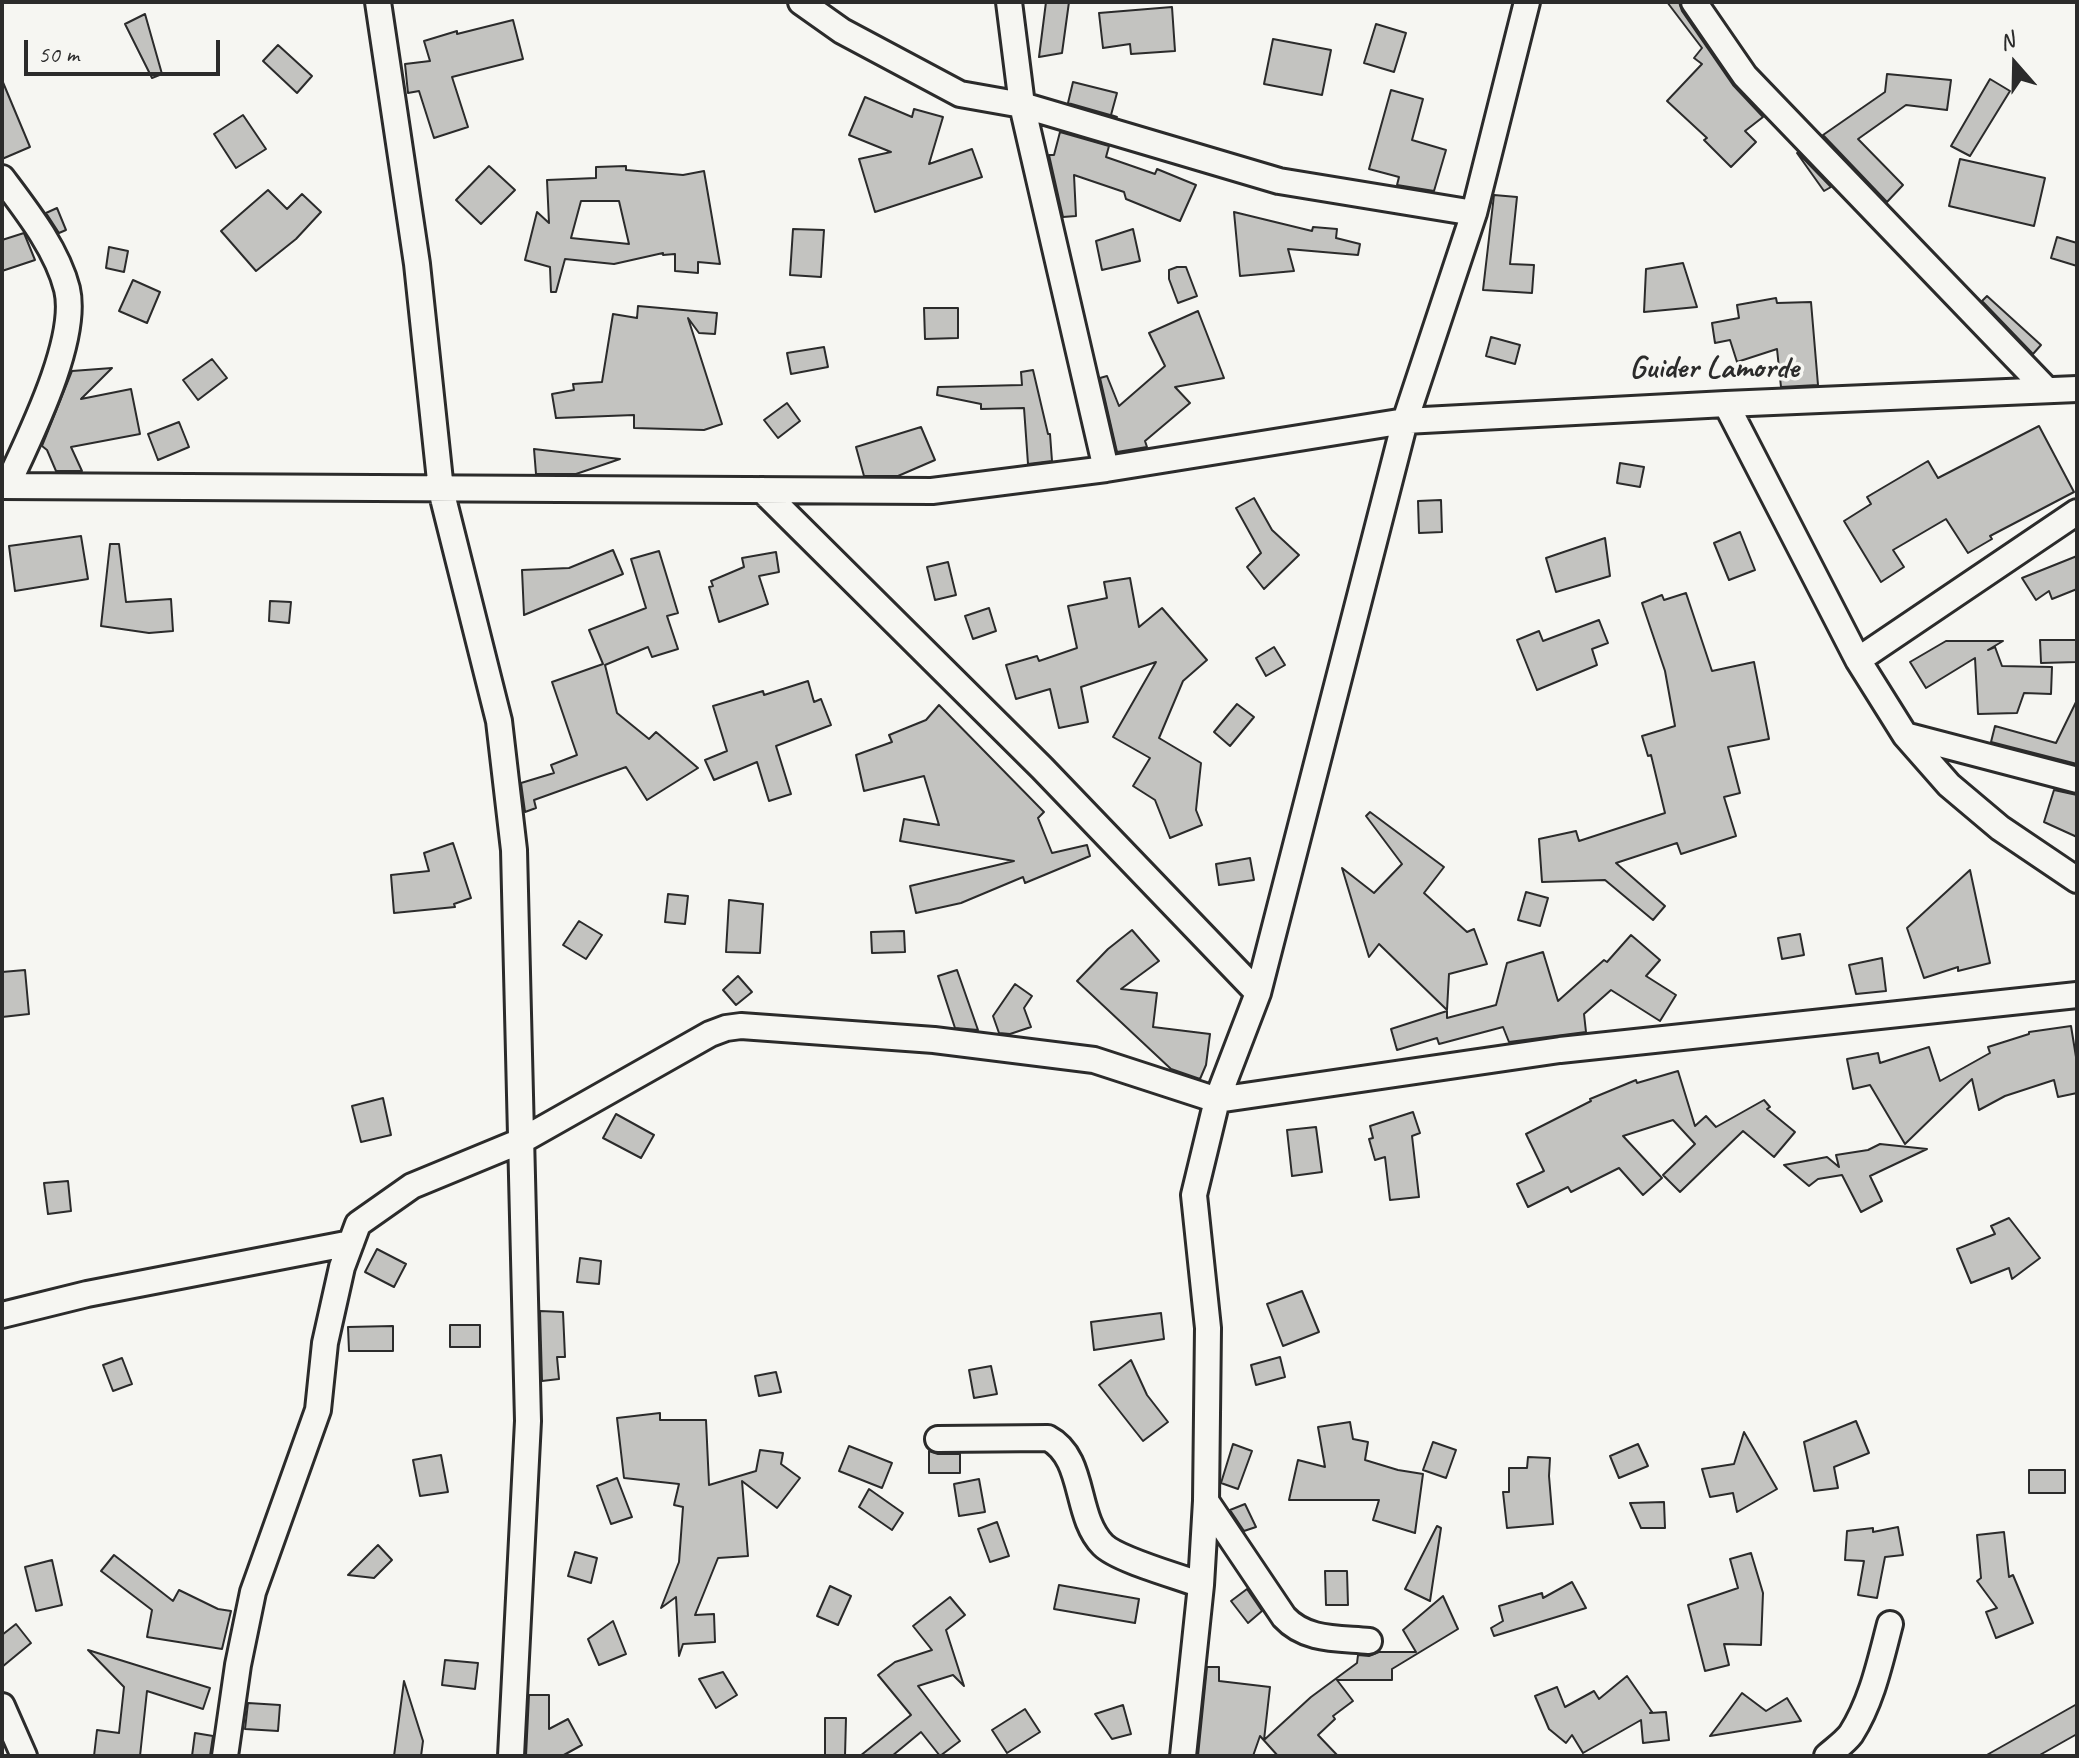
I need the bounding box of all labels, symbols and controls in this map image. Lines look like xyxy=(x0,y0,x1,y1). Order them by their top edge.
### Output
scale bar xyxy=(28,24,224,74)
north arrow xyxy=(1975,24,2055,104)
text: N xyxy=(1996,26,2018,57)
text: 50 m xyxy=(38,39,79,69)
district label: Guider Lamorde xyxy=(1629,350,1799,388)

